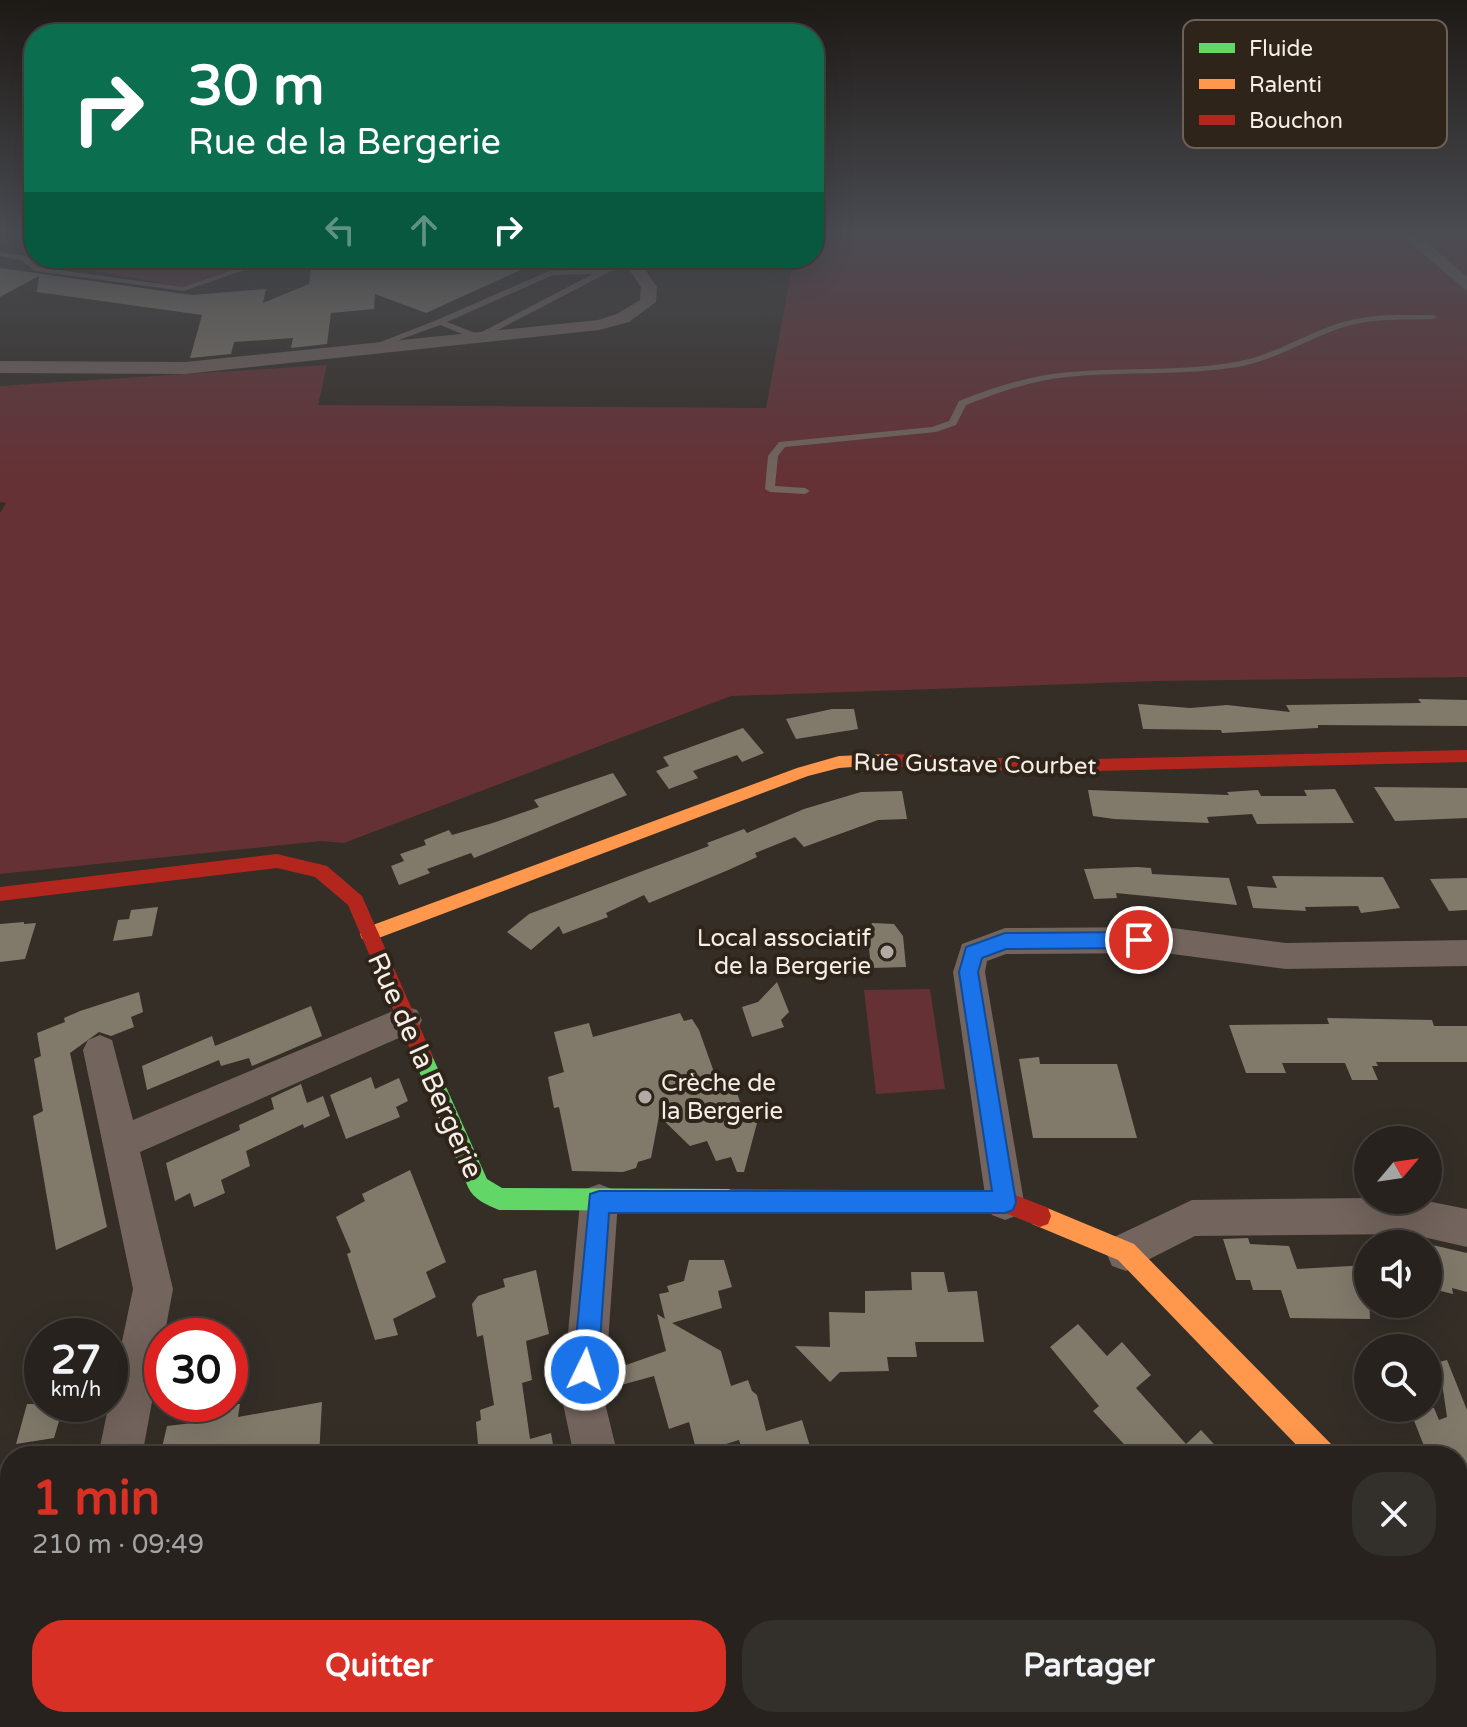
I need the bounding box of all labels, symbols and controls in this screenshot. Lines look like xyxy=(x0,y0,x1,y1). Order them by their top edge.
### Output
legend xyxy=(1183,20,1447,148)
text: Fluide xyxy=(1249,36,1313,62)
text: 30 m xyxy=(188,53,324,120)
icon: right xyxy=(56,56,160,160)
text: Ralenti xyxy=(1249,72,1322,98)
text: Bouchon xyxy=(1249,108,1343,134)
text: Rue de la Bergerie xyxy=(188,121,501,164)
icon: left xyxy=(318,208,362,252)
icon: ahead xyxy=(402,208,446,252)
icon: right xyxy=(486,208,530,252)
street label: Rue Gustave Courbet xyxy=(853,748,1097,781)
pin xyxy=(1105,906,1173,974)
icon: arrive xyxy=(1117,918,1161,962)
place label: Local associatif de la Bergerie xyxy=(697,924,872,981)
marker: Local associatif de la Bergerie xyxy=(878,943,896,961)
street label: Rue de la Bergerie xyxy=(360,947,490,1183)
place label: Crèche de la Bergerie xyxy=(661,1069,783,1126)
marker: Crèche de la Bergerie xyxy=(636,1088,654,1106)
north arrow xyxy=(1354,1126,1442,1214)
map controls xyxy=(1354,1126,1442,1422)
button: sound xyxy=(1354,1230,1442,1318)
speed limit sign: 30 xyxy=(144,1318,248,1422)
position arrow xyxy=(543,1328,627,1412)
button: search xyxy=(1354,1334,1442,1422)
text: 27 xyxy=(51,1336,101,1384)
text: km/h xyxy=(51,1378,101,1402)
text: 1 min xyxy=(32,1470,160,1528)
button: close xyxy=(1352,1472,1436,1556)
text: 210 m · 09:49 xyxy=(32,1529,204,1560)
button: Quitter xyxy=(32,1620,726,1712)
button: Partager xyxy=(742,1620,1436,1712)

